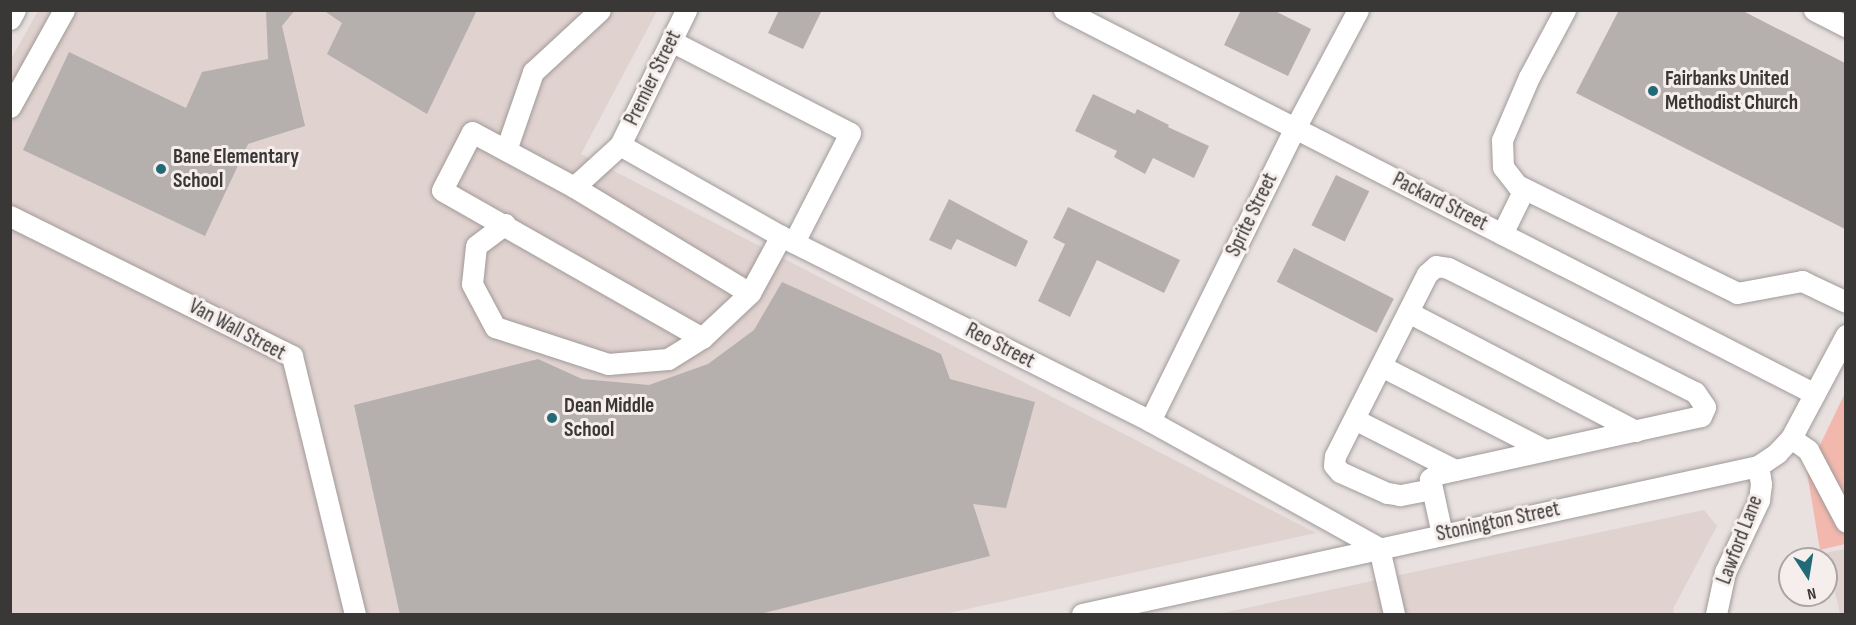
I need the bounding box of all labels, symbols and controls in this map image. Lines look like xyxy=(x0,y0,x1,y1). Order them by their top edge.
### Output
street label: Premier Street xyxy=(619,26,687,130)
place label: Fairbanks United Methodist Church xyxy=(1665,66,1798,116)
marker: Fairbanks United Methodist Church xyxy=(1646,84,1660,98)
place label: Bane Elementary School xyxy=(173,144,299,194)
marker: Bane Elementary School xyxy=(154,162,168,176)
street label: Packard Street xyxy=(1388,167,1492,237)
street label: Sprite Street xyxy=(1221,169,1283,261)
street label: Van Wall Street xyxy=(184,294,290,366)
street label: Reo Street xyxy=(961,318,1039,374)
place label: Dean Middle School xyxy=(564,393,654,443)
marker: Dean Middle School xyxy=(545,411,559,425)
street label: Lawford Lane xyxy=(1712,492,1768,588)
street label: Stonington Street xyxy=(1434,497,1562,547)
north arrow xyxy=(1778,547,1838,607)
text: N xyxy=(1805,583,1818,603)

